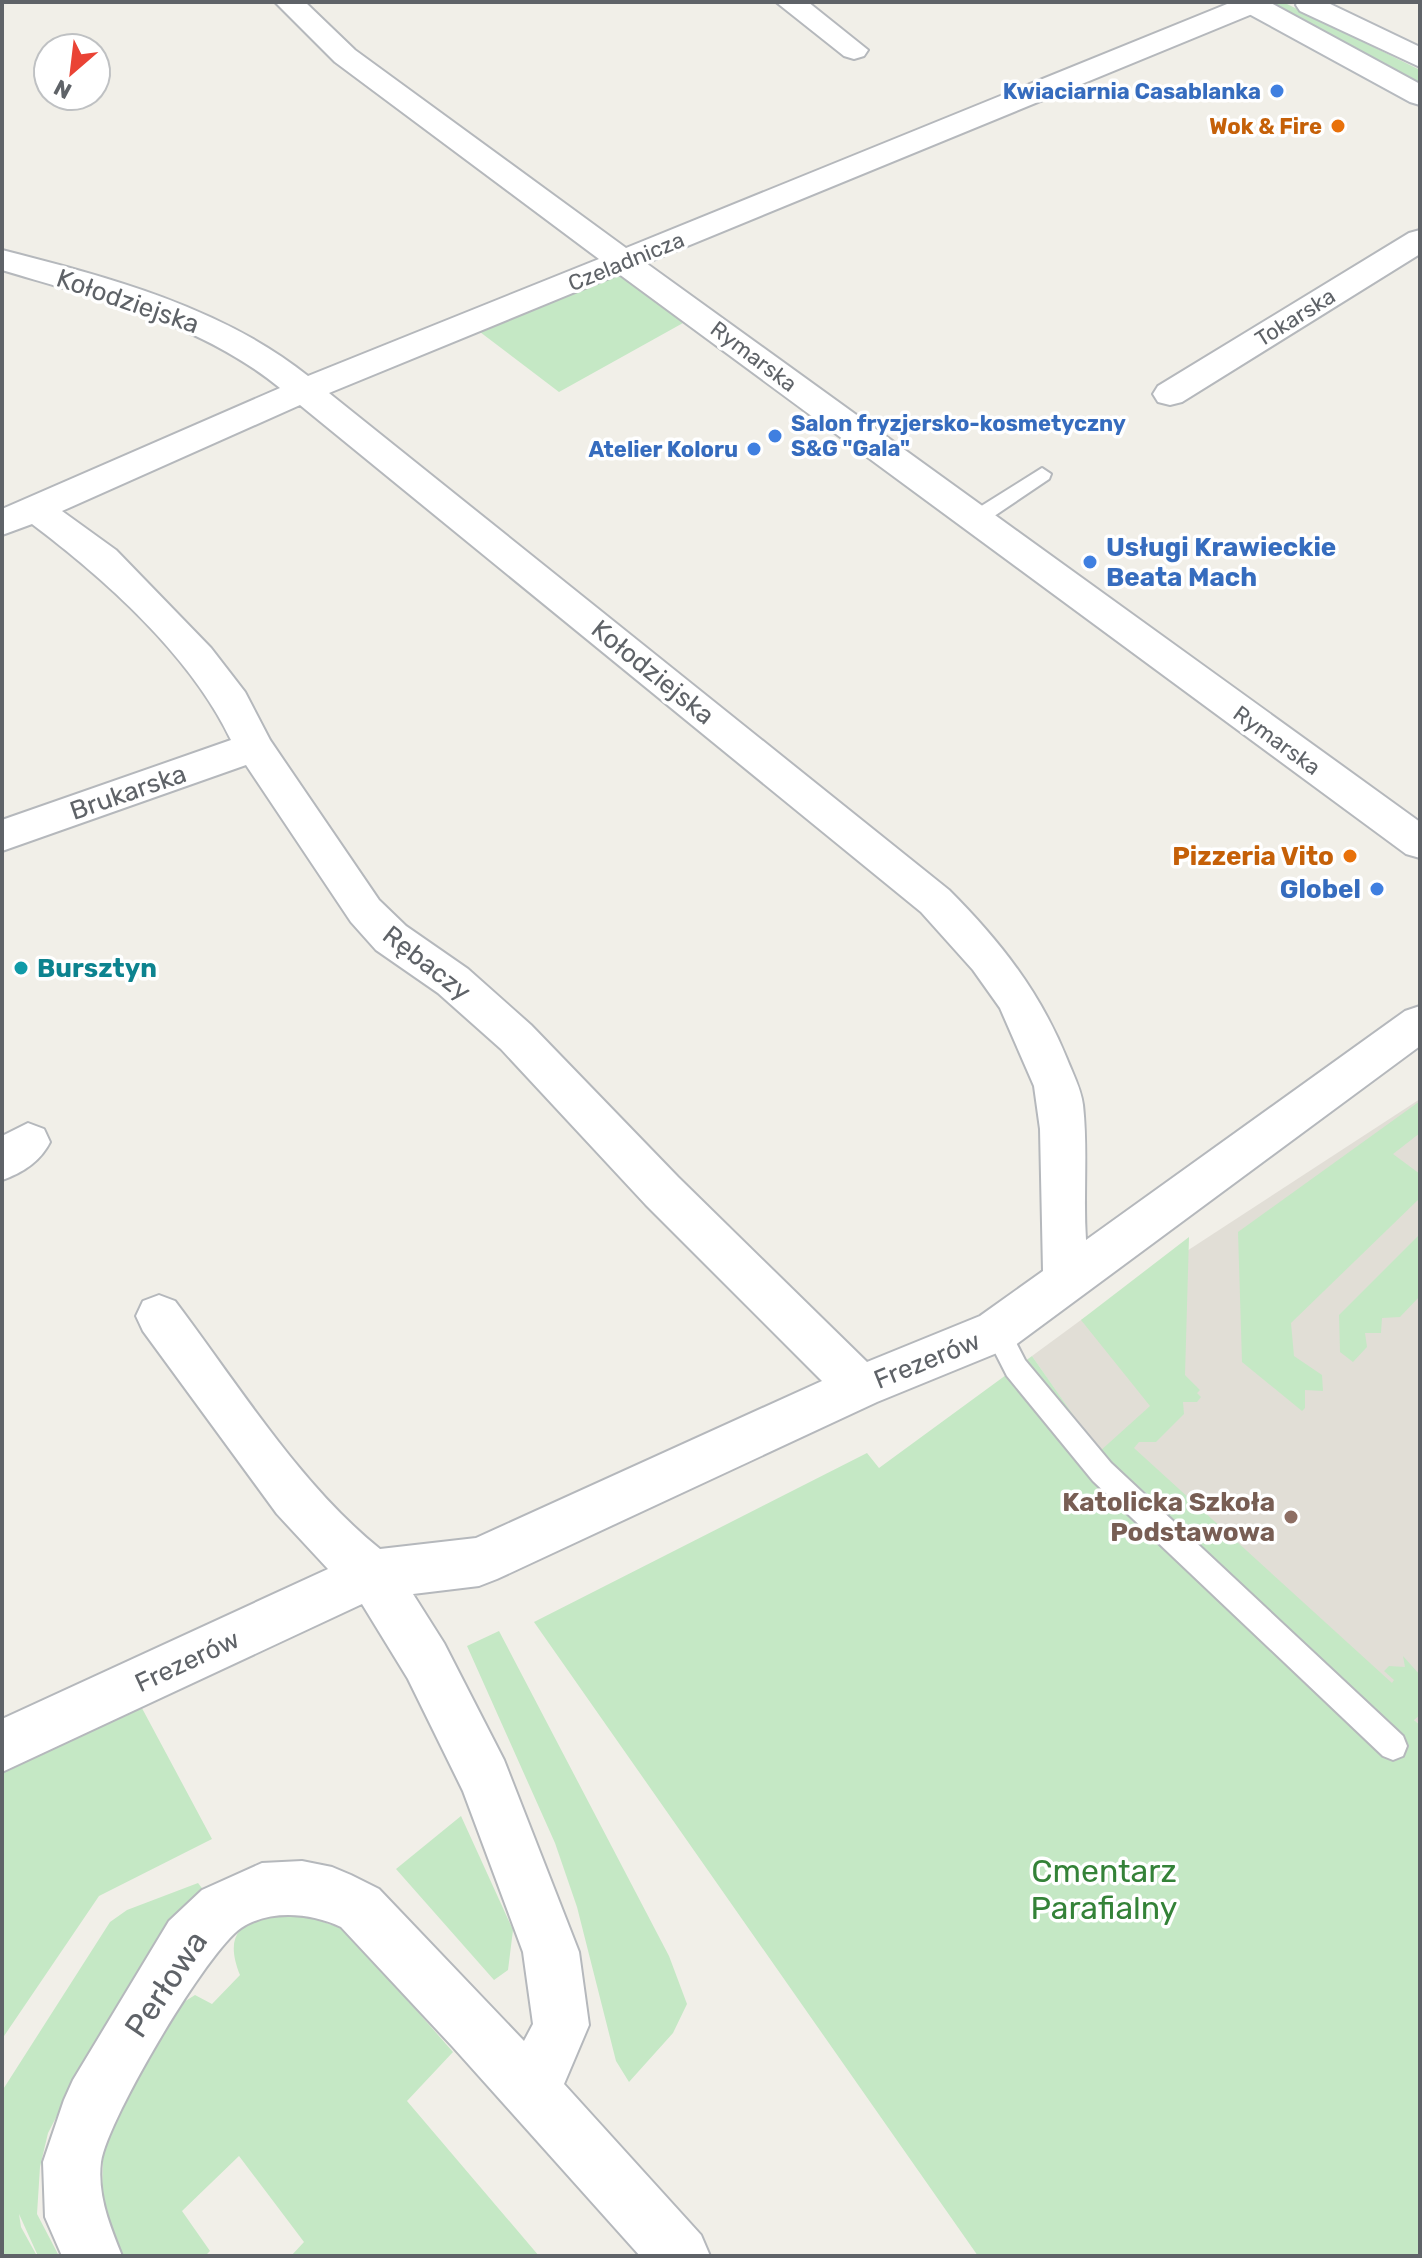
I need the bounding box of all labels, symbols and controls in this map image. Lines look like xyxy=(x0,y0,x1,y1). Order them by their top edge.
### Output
north arrow xyxy=(32,32,112,112)
text: N xyxy=(50,74,76,105)
place label: Kwiaciarnia Casablanka xyxy=(1003,78,1261,105)
marker: Kwiaciarnia Casablanka xyxy=(1268,82,1286,100)
place label: Wok & Fire xyxy=(1209,113,1322,140)
marker: Wok & Fire xyxy=(1329,117,1347,135)
street label: Czeladnicza xyxy=(564,226,688,297)
street label: Kołodziejska xyxy=(52,263,203,340)
street label: Tokarska xyxy=(1250,282,1340,353)
street label: Rymarska xyxy=(705,315,802,398)
place label: Salon fryzjersko-kosmetyczny S&G "Gala" xyxy=(791,410,1126,462)
marker: Salon fryzjersko-kosmetyczny S&G "Gala" xyxy=(766,427,784,445)
place label: Atelier Koloru xyxy=(589,436,738,463)
marker: Atelier Koloru xyxy=(745,440,763,458)
place label: Usługi Krawieckie Beata Mach xyxy=(1106,532,1336,593)
marker: Usługi Krawieckie Beata Mach xyxy=(1081,553,1099,571)
street label: Kołodziejska xyxy=(585,614,720,731)
street label: Rymarska xyxy=(1228,700,1326,781)
street label: Brukarska xyxy=(66,758,190,827)
place label: Pizzeria Vito xyxy=(1172,841,1334,872)
marker: Pizzeria Vito xyxy=(1341,847,1359,865)
place label: Globel xyxy=(1280,874,1361,905)
marker: Globel xyxy=(1368,880,1386,898)
street label: Rębaczy xyxy=(376,919,477,1007)
place label: Bursztyn xyxy=(37,953,157,984)
marker: Bursztyn xyxy=(12,959,30,977)
street label: Frezerów xyxy=(870,1325,985,1396)
place label: Katolicka Szkoła Podstawowa xyxy=(1062,1487,1275,1548)
marker: Katolicka Szkoła Podstawowa xyxy=(1282,1508,1300,1526)
street label: Frezerów xyxy=(130,1624,244,1699)
park label: Cmentarz Parafialny xyxy=(1031,1852,1177,1927)
street label: Perłowa xyxy=(117,1924,215,2044)

